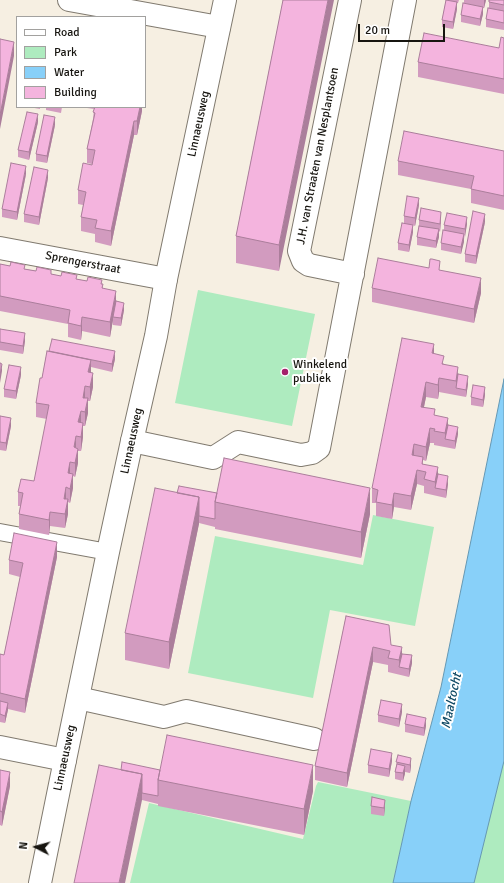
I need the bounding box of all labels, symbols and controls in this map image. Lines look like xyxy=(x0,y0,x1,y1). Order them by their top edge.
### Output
legend xyxy=(16,16,146,108)
scale bar xyxy=(360,16,447,42)
text: 20 m xyxy=(365,23,390,38)
text: Road xyxy=(54,25,80,40)
text: Park xyxy=(54,45,77,60)
text: Water xyxy=(54,65,84,80)
street label: J.H. van Straaten van Nesplantsoen xyxy=(294,66,342,246)
text: Building xyxy=(54,85,97,100)
street label: Linnaeusweg xyxy=(185,90,213,158)
street label: Sprengerstraat xyxy=(44,249,122,277)
place label: Winkelend publiek xyxy=(293,358,347,386)
marker: Winkelend publiek xyxy=(280,367,290,377)
street label: Linnaeusweg xyxy=(118,407,146,475)
water label: Maaltocht xyxy=(439,672,465,730)
street label: Linnaeusweg xyxy=(51,724,79,792)
north arrow xyxy=(16,827,56,867)
text: N xyxy=(17,841,30,850)

